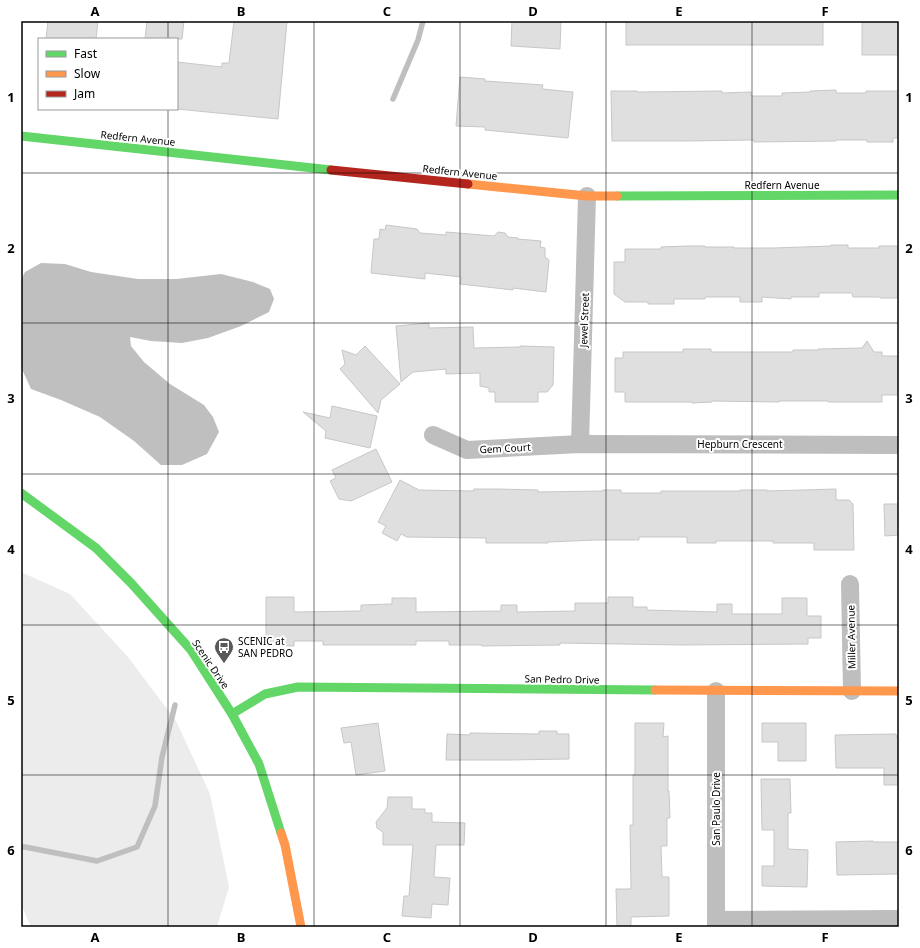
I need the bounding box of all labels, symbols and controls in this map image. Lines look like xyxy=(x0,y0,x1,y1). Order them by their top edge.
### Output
text: A xyxy=(91,2,100,20)
text: B xyxy=(237,2,245,20)
text: C xyxy=(383,2,391,20)
text: D xyxy=(528,2,538,20)
text: E xyxy=(675,2,683,20)
text: F xyxy=(821,2,829,20)
legend xyxy=(38,38,178,110)
text: Fast xyxy=(74,45,98,62)
text: Slow xyxy=(74,65,101,82)
text: Jam xyxy=(73,85,95,102)
text: 1 xyxy=(7,88,15,106)
text: 1 xyxy=(905,88,913,106)
street label: Redfern Avenue xyxy=(100,127,176,149)
street label: Redfern Avenue xyxy=(422,161,498,183)
street label: Redfern Avenue xyxy=(744,178,820,192)
text: 2 xyxy=(7,239,15,257)
text: 2 xyxy=(905,239,913,257)
street label: Jewel Street xyxy=(576,292,592,349)
text: 3 xyxy=(7,389,15,407)
text: 3 xyxy=(905,389,913,407)
street label: Hepburn Crescent xyxy=(697,437,783,451)
street label: Gem Court xyxy=(479,440,531,456)
text: 4 xyxy=(7,540,15,558)
text: 4 xyxy=(905,540,913,558)
street label: Miller Avenue xyxy=(843,604,859,669)
place label: SCENIC at SAN PEDRO xyxy=(238,634,293,660)
bus stop icon: SCENIC at SAN PEDRO xyxy=(213,636,235,664)
street label: Scenic Drive xyxy=(189,637,233,692)
street label: San Pedro Drive xyxy=(524,671,600,687)
text: 5 xyxy=(7,691,15,709)
text: 5 xyxy=(905,691,913,709)
street label: San Paulo Drive xyxy=(709,772,723,846)
text: 6 xyxy=(7,841,15,859)
text: 6 xyxy=(905,841,913,859)
text: A xyxy=(91,928,100,946)
text: B xyxy=(237,928,245,946)
text: C xyxy=(383,928,391,946)
text: D xyxy=(528,928,538,946)
text: E xyxy=(675,928,683,946)
text: F xyxy=(821,928,829,946)

